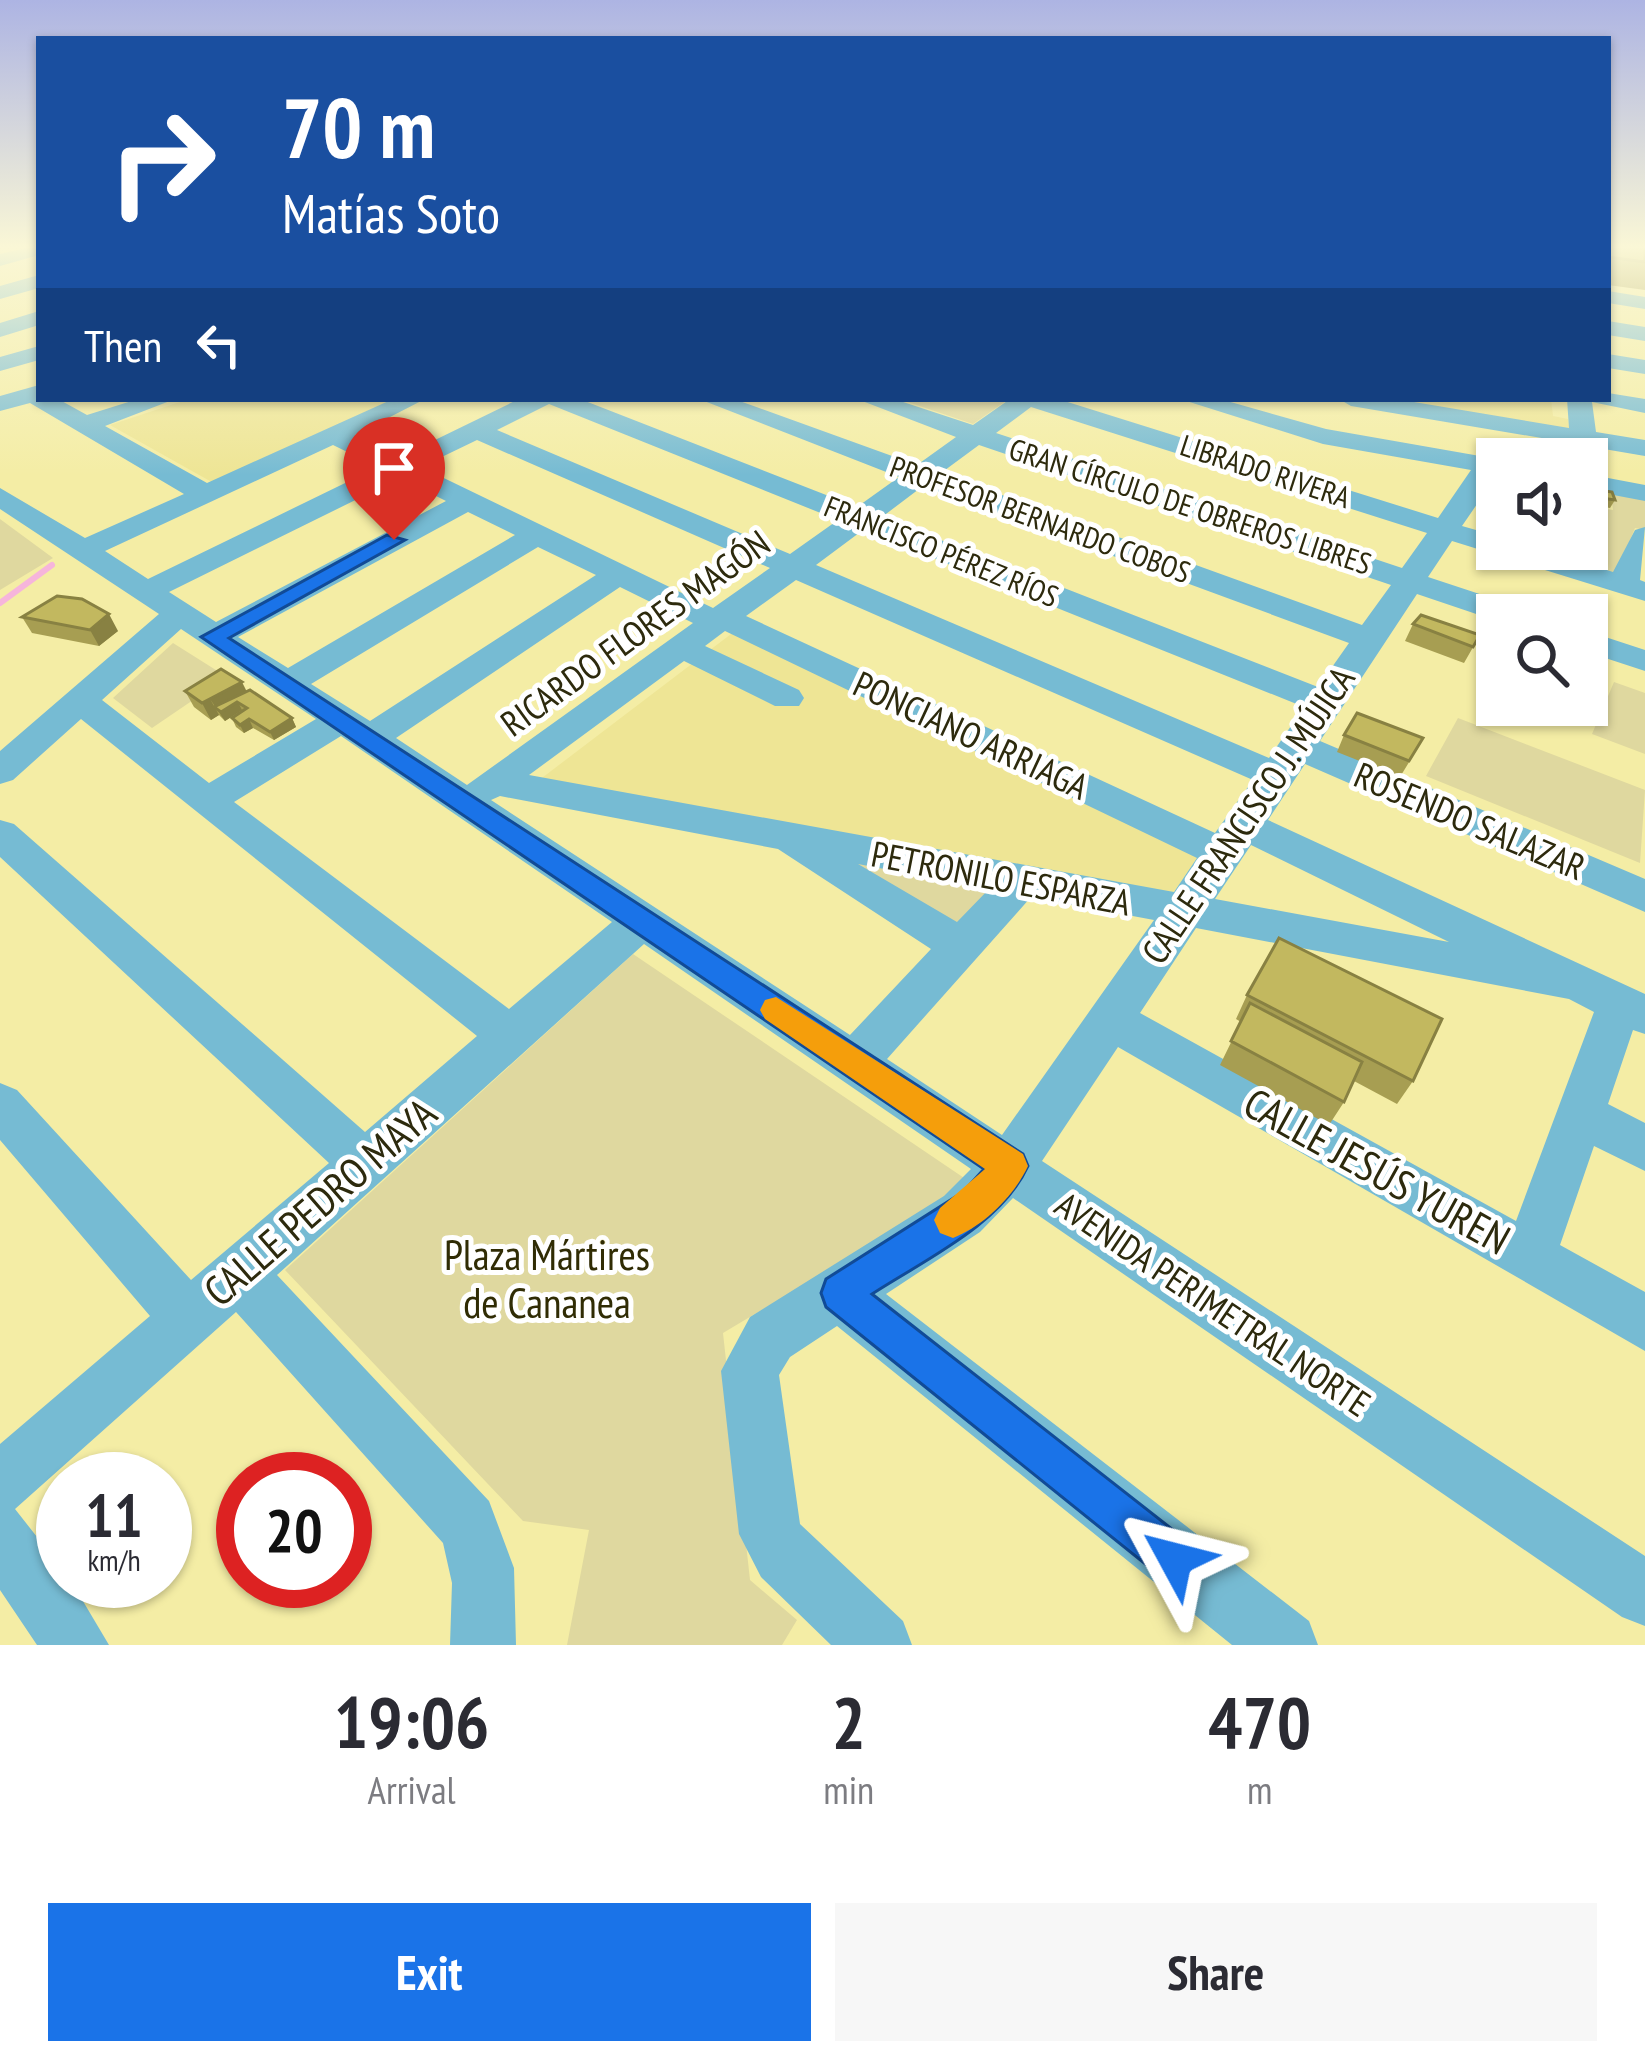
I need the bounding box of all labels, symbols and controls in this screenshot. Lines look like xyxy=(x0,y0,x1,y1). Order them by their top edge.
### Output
text: 70 m xyxy=(282,72,435,181)
icon: right xyxy=(84,84,240,240)
text: Matías Soto xyxy=(282,178,500,248)
icon: left xyxy=(186,312,252,378)
text: Then xyxy=(84,316,162,374)
pin xyxy=(343,417,445,540)
street label: LIBRADO RIVERA xyxy=(1176,425,1356,517)
street label: GRAN CÍRCULO DE OBREROS LIBRES xyxy=(1005,429,1376,583)
icon: arrive xyxy=(361,435,427,501)
map controls xyxy=(1476,438,1608,726)
button: sound xyxy=(1476,438,1608,570)
street label: PROFESOR BERNARDO COBOS xyxy=(885,446,1196,591)
street label: FRANCISCO PÉREZ RÍOS xyxy=(819,486,1064,615)
street label: RICARDO FLORES MAGÓN xyxy=(491,519,778,746)
button: search xyxy=(1476,594,1608,726)
street label: CALLE FRANCISCO J. MÚJICA xyxy=(1131,657,1364,972)
street label: PONCIANO ARRIAGA xyxy=(846,660,1096,809)
street label: ROSENDO SALAZAR xyxy=(1348,751,1593,890)
street label: PETRONILO ESPARZA xyxy=(868,829,1135,926)
street label: CALLE JESÚS YUREN xyxy=(1235,1075,1520,1266)
street label: CALLE PEDRO MAYA xyxy=(192,1085,447,1318)
street label: AVENIDA PERIMETRAL NORTE xyxy=(1047,1181,1380,1427)
park label: Plaza Mártires de Cananea xyxy=(444,1227,650,1330)
speed limit sign: 20 xyxy=(216,1452,372,1608)
text: 11 xyxy=(85,1476,143,1554)
position arrow xyxy=(1112,1496,1238,1622)
text: km/h xyxy=(87,1540,141,1579)
text: 19:06 xyxy=(334,1675,490,1768)
text: 2 xyxy=(832,1675,866,1768)
text: 470 xyxy=(1208,1675,1311,1768)
text: Arrival xyxy=(368,1764,456,1815)
text: min xyxy=(823,1764,874,1815)
text: m xyxy=(1247,1764,1272,1815)
button: Exit xyxy=(48,1903,811,2041)
button: Share xyxy=(835,1903,1597,2041)

